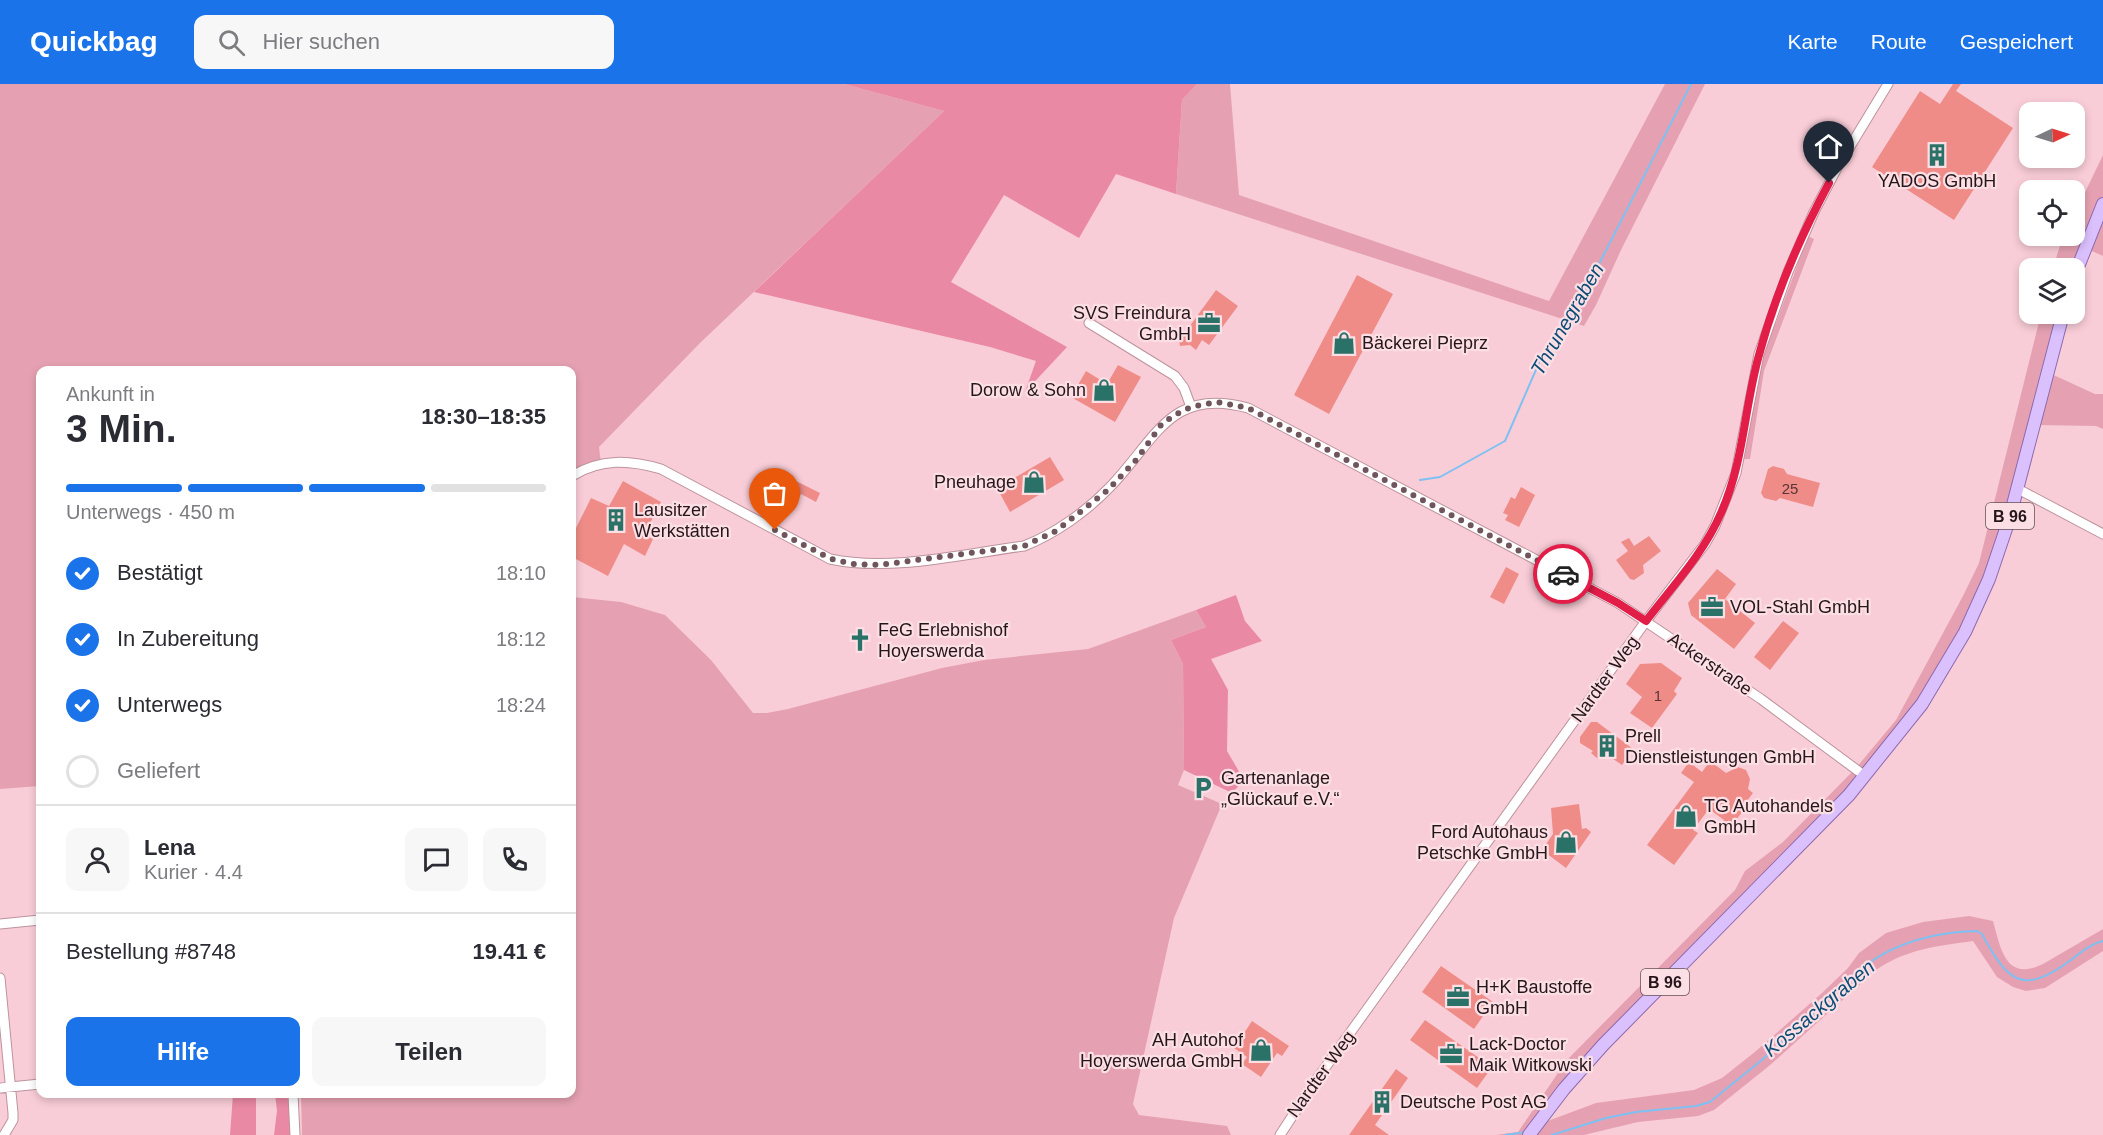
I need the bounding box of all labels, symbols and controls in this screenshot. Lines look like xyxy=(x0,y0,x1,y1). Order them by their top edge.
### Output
search box xyxy=(194,15,614,69)
text: Quickbag xyxy=(30,26,158,57)
icon: search xyxy=(215,26,248,59)
text: Hier suchen xyxy=(263,29,380,54)
text: Karte xyxy=(1788,30,1838,53)
text: Route xyxy=(1871,30,1927,53)
text: Gespeichert xyxy=(1960,30,2073,53)
north arrow xyxy=(2019,102,2085,168)
map controls xyxy=(2019,102,2085,324)
pin xyxy=(1803,121,1854,183)
icon: home xyxy=(1812,130,1845,163)
building icon: YADOS GmbH xyxy=(1924,142,1950,168)
place label: YADOS GmbH xyxy=(1878,171,1996,191)
button: locate xyxy=(2019,180,2085,246)
button: layers xyxy=(2019,258,2085,324)
water label: Thrunegraben xyxy=(1526,259,1608,379)
place label: SVS Freindura GmbH xyxy=(1073,303,1192,344)
office icon: SVS Freindura GmbH xyxy=(1196,310,1222,336)
shop icon: Bäckerei Pieprz xyxy=(1331,330,1357,356)
place label: Bäckerei Pieprz xyxy=(1362,333,1488,353)
shop icon: Dorow & Sohn xyxy=(1091,377,1117,403)
place label: Dorow & Sohn xyxy=(970,380,1086,400)
text: Ankunft in xyxy=(66,383,155,405)
text: 18:30–18:35 xyxy=(421,404,546,429)
text: 3 Min. xyxy=(66,407,177,450)
pin xyxy=(749,468,800,530)
shop icon: Pneuhage xyxy=(1021,469,1047,495)
place label: Pneuhage xyxy=(934,472,1016,492)
icon: bag xyxy=(758,477,791,510)
house number: 25 xyxy=(1782,480,1798,497)
place label: Lausitzer Werkstätten xyxy=(634,500,730,541)
text: Unterwegs · 450 m xyxy=(66,501,235,523)
road number: B 96 xyxy=(1986,503,2034,529)
building icon: Lausitzer Werkstätten xyxy=(603,507,629,533)
courier xyxy=(1533,544,1593,604)
icon: check xyxy=(66,557,99,590)
icon: car xyxy=(1547,558,1580,591)
text: Bestätigt xyxy=(117,560,203,585)
text: 18:10 xyxy=(496,562,546,584)
office icon: VOL-Stahl GmbH xyxy=(1699,594,1725,620)
place label: VOL-Stahl GmbH xyxy=(1730,597,1870,617)
place label: FeG Erlebnishof Hoyerswerda xyxy=(878,620,1009,661)
icon: check xyxy=(66,623,99,656)
text: In Zubereitung xyxy=(117,626,259,651)
church icon: FeG Erlebnishof Hoyerswerda xyxy=(847,627,873,653)
text: 18:12 xyxy=(496,628,546,650)
street label: Ackerstraße xyxy=(1664,629,1756,699)
street label: Nardter Weg xyxy=(1567,632,1643,726)
house number: 1 xyxy=(1654,687,1662,704)
icon: check xyxy=(66,689,99,722)
text: Unterwegs xyxy=(117,692,222,717)
text: 18:24 xyxy=(496,694,546,716)
place label: Prell Dienstleistungen GmbH xyxy=(1625,726,1815,767)
building icon: Prell Dienstleistungen GmbH xyxy=(1594,733,1620,759)
text: Geliefert xyxy=(117,758,200,783)
place label: Gartenanlage „Glückauf e.V.“ xyxy=(1221,768,1339,809)
parking icon: Gartenanlage „Glückauf e.V.“ xyxy=(1190,775,1216,801)
place label: TG Autohandels GmbH xyxy=(1704,796,1833,837)
shop icon: TG Autohandels GmbH xyxy=(1673,803,1699,829)
place label: Ford Autohaus Petschke GmbH xyxy=(1417,822,1548,863)
button: person xyxy=(66,828,129,891)
button: chat xyxy=(405,828,468,891)
button: phone xyxy=(483,828,546,891)
shop icon: Ford Autohaus Petschke GmbH xyxy=(1553,829,1579,855)
text: Lena xyxy=(144,835,195,860)
text: Kurier · 4.4 xyxy=(144,861,243,883)
text: Bestellung #8748 xyxy=(66,939,236,964)
text: 19.41 € xyxy=(473,939,546,964)
water label: Kossackgraben xyxy=(1759,955,1879,1061)
road number: B 96 xyxy=(1641,969,1689,995)
place label: H+K Baustoffe GmbH xyxy=(1476,977,1592,1018)
office icon: H+K Baustoffe GmbH xyxy=(1445,984,1471,1010)
button: Hilfe xyxy=(66,1017,300,1086)
button: Teilen xyxy=(312,1017,546,1086)
street label: Nardter Weg xyxy=(1283,1027,1359,1121)
place label: AH Autohof Hoyerswerda GmbH xyxy=(1080,1030,1244,1071)
place label: Lack-Doctor Maik Witkowski xyxy=(1469,1034,1592,1075)
shop icon: AH Autohof Hoyerswerda GmbH xyxy=(1248,1037,1274,1063)
office icon: Lack-Doctor Maik Witkowski xyxy=(1438,1041,1464,1067)
building icon: Deutsche Post AG xyxy=(1369,1089,1395,1115)
place label: Deutsche Post AG xyxy=(1400,1092,1547,1112)

